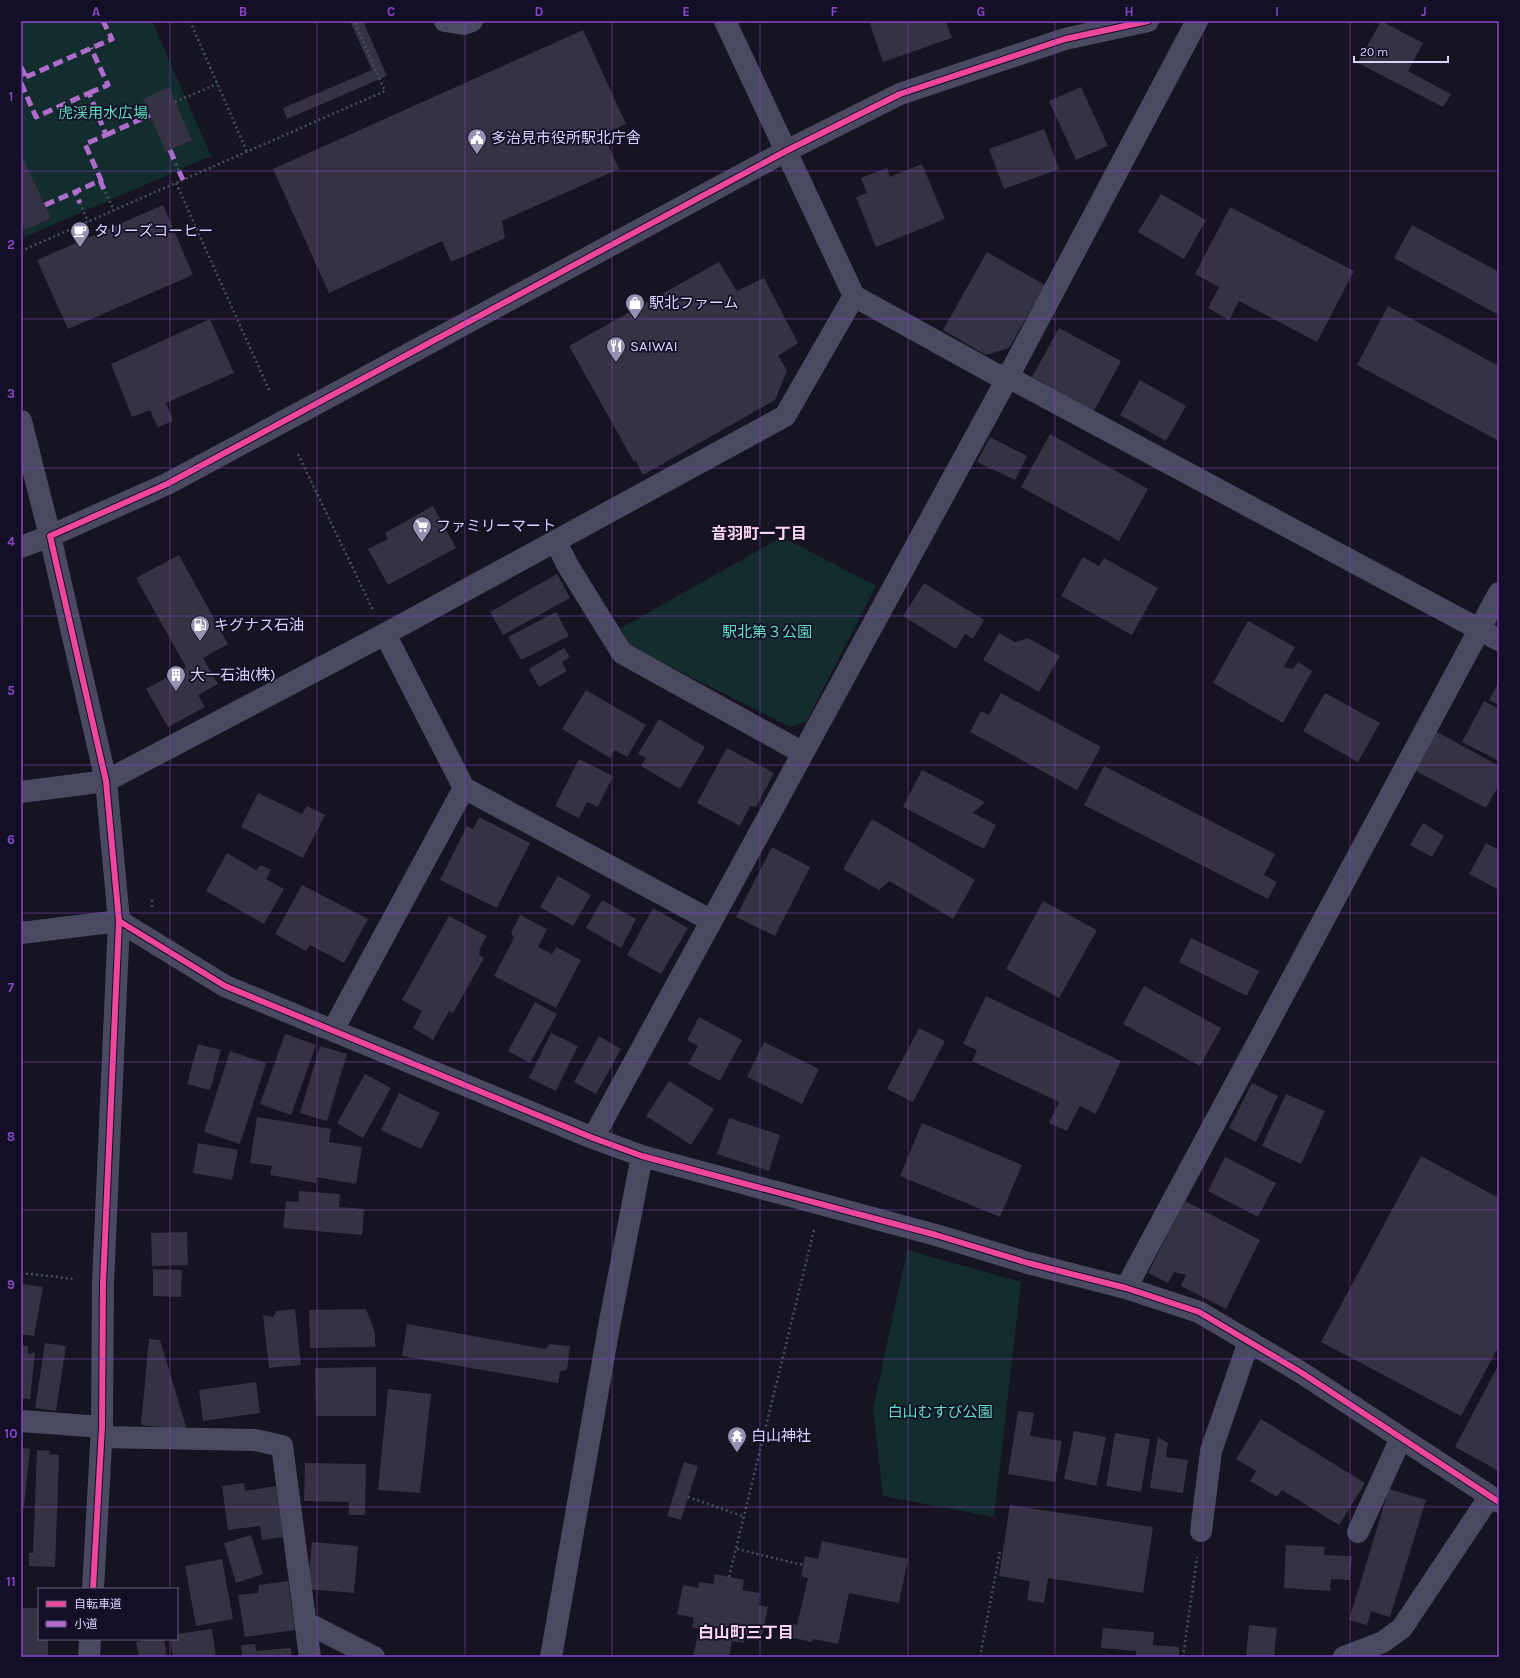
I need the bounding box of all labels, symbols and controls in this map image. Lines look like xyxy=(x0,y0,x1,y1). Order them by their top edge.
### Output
text: A xyxy=(92,4,100,19)
text: B xyxy=(239,4,247,19)
text: C xyxy=(387,4,395,19)
text: D xyxy=(535,4,544,19)
text: E xyxy=(682,4,690,19)
text: F xyxy=(830,4,838,19)
text: G xyxy=(977,4,985,19)
text: H xyxy=(1124,4,1134,19)
text: I xyxy=(1275,4,1279,19)
text: J xyxy=(1421,4,1427,19)
scale bar xyxy=(1354,38,1448,64)
text: 20 m xyxy=(1360,45,1388,59)
text: 1 xyxy=(9,89,13,104)
park label: 虎渓用水広場 xyxy=(58,104,148,122)
public building icon: 多治見市役所駅北庁舎 xyxy=(466,127,488,155)
place label: 多治見市役所駅北庁舎 xyxy=(491,129,641,147)
cafe icon: タリーズコーヒー xyxy=(69,220,91,248)
place label: タリーズコーヒー xyxy=(94,222,213,240)
text: 2 xyxy=(7,237,15,252)
shop icon: 駅北ファーム xyxy=(624,292,646,320)
place label: 駅北ファーム xyxy=(649,294,739,312)
restaurant icon: SAIWAI xyxy=(605,335,627,363)
place label: SAIWAI xyxy=(630,337,678,355)
text: 3 xyxy=(7,386,15,401)
supermarket icon: ファミリーマート xyxy=(411,515,433,543)
place label: ファミリーマート xyxy=(436,517,556,535)
district label: 音羽町一丁目 xyxy=(711,524,807,543)
text: 4 xyxy=(7,534,15,549)
fuel station icon: キグナス石油 xyxy=(189,614,211,642)
place label: キグナス石油 xyxy=(214,616,304,634)
park label: 駅北第３公園 xyxy=(722,623,812,641)
building icon: 大一石油(株) xyxy=(165,664,187,692)
place label: 大一石油(株) xyxy=(190,666,276,684)
text: 5 xyxy=(7,683,15,698)
text: 6 xyxy=(7,832,15,847)
text: 7 xyxy=(8,980,15,995)
text: 8 xyxy=(7,1129,15,1144)
text: 9 xyxy=(7,1277,15,1292)
park label: 白山むすび公園 xyxy=(887,1403,993,1421)
temple icon: 白山神社 xyxy=(726,1425,748,1453)
text: 10 xyxy=(5,1426,17,1441)
place label: 白山神社 xyxy=(751,1427,811,1445)
text: 11 xyxy=(6,1574,16,1589)
legend xyxy=(38,1588,178,1640)
text: 自転車道 xyxy=(74,1597,122,1611)
text: 小道 xyxy=(74,1617,98,1631)
district label: 白山町三丁目 xyxy=(698,1623,794,1642)

